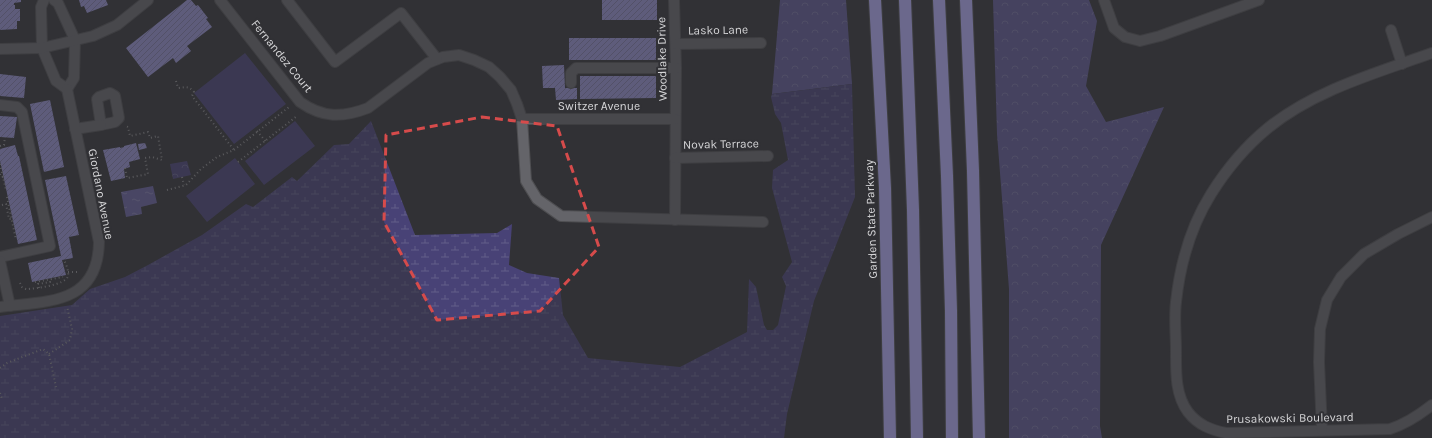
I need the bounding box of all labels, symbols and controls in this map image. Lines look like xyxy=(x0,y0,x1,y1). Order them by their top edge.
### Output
street label: Fernandez Court xyxy=(248,17,316,96)
street label: Woodlake Drive xyxy=(654,17,670,101)
street label: Lasko Lane xyxy=(688,22,748,38)
street label: Switzer Avenue xyxy=(558,99,640,113)
street label: Novak Terrace xyxy=(683,136,759,152)
street label: Giordano Avenue xyxy=(85,147,117,241)
street label: Garden State Parkway xyxy=(862,159,880,279)
street label: Prusakowski Boulevard xyxy=(1226,410,1354,426)

